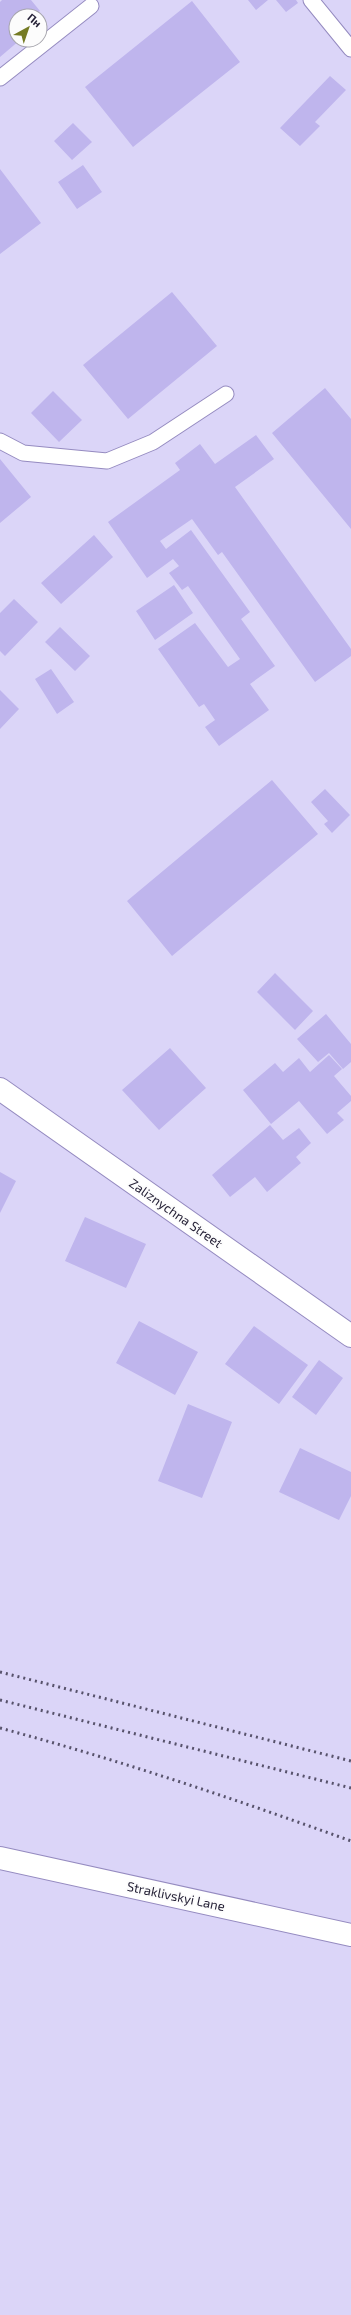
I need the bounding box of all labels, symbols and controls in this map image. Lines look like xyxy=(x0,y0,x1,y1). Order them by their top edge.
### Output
north arrow xyxy=(8,8,48,48)
text: Пн xyxy=(25,10,44,30)
street label: Zaliznychna Street xyxy=(126,1175,226,1251)
street label: Straklivskyi Lane xyxy=(126,1878,226,1914)

